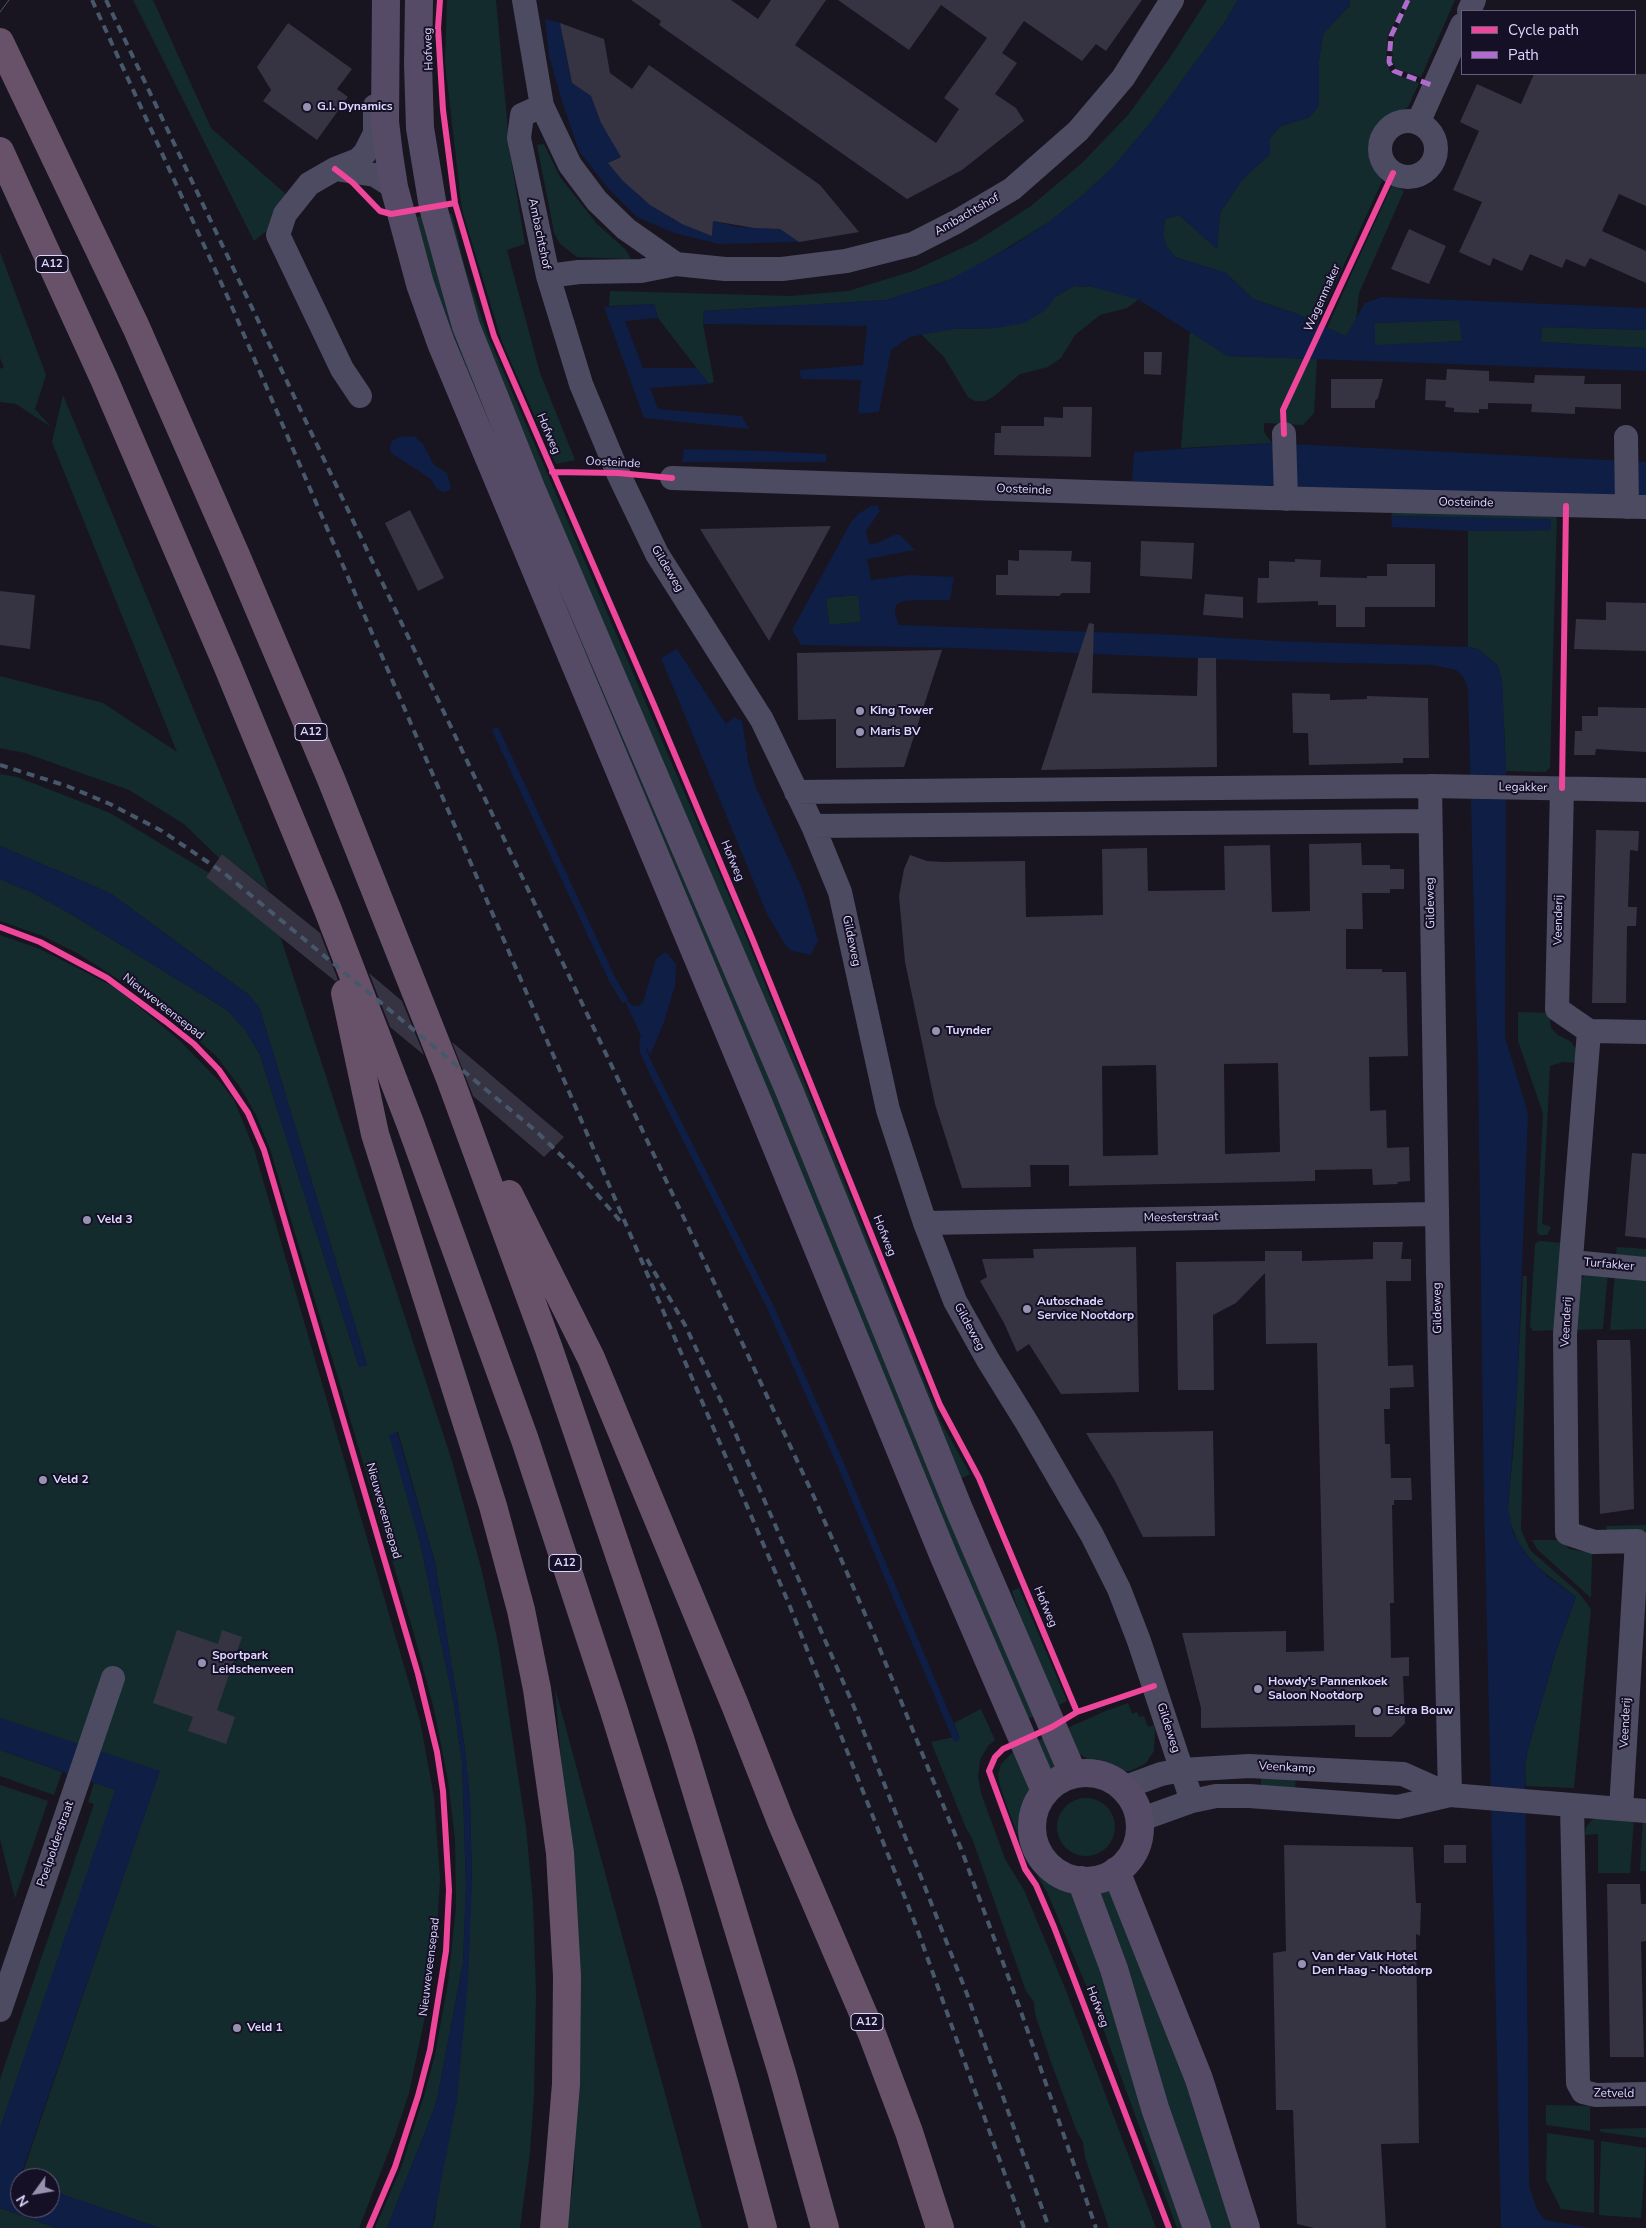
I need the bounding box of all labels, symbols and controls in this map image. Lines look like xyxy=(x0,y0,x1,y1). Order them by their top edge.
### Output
legend xyxy=(1461,10,1636,75)
text: Cycle path xyxy=(1508,20,1579,40)
street label: Hofweg xyxy=(421,27,437,71)
text: Path xyxy=(1508,45,1539,65)
place label: G.I. Dynamics xyxy=(317,100,393,114)
marker: G.I. Dynamics xyxy=(301,101,313,113)
street label: Ambachtshof xyxy=(932,191,1002,239)
street label: Ambachtshof xyxy=(524,197,554,271)
road number: A12 xyxy=(36,255,68,272)
street label: Wagenmaker xyxy=(1302,262,1344,334)
street label: Hofweg xyxy=(533,411,563,457)
street label: Oosteinde xyxy=(585,454,641,472)
street label: Oosteinde xyxy=(996,482,1052,498)
street label: Oosteinde xyxy=(1438,495,1494,511)
street label: Gildeweg xyxy=(648,543,686,595)
place label: King Tower xyxy=(870,704,933,718)
marker: King Tower xyxy=(854,705,866,717)
road number: A12 xyxy=(295,724,327,740)
place label: Maris BV xyxy=(870,725,921,739)
marker: Maris BV xyxy=(854,726,866,738)
street label: Legakker xyxy=(1498,780,1548,796)
street label: Hofweg xyxy=(717,838,747,884)
street label: Gildeweg xyxy=(1423,877,1439,929)
street label: Veenderij xyxy=(1551,895,1567,945)
street label: Gildeweg xyxy=(839,914,863,968)
street label: Nieuweveensepad xyxy=(119,971,207,1043)
place label: Tuynder xyxy=(946,1024,991,1038)
marker: Tuynder xyxy=(930,1025,942,1037)
street label: Meesterstraat xyxy=(1144,1210,1218,1226)
place label: Veld 3 xyxy=(97,1213,133,1227)
street label: Hofweg xyxy=(869,1213,899,1259)
marker: Veld 3 xyxy=(81,1214,93,1226)
street label: Turfakker xyxy=(1583,1256,1635,1274)
street label: Gildeweg xyxy=(1430,1282,1446,1334)
place label: Autoschade Service Nootdorp xyxy=(1037,1295,1134,1323)
street label: Veenderij xyxy=(1558,1296,1576,1348)
street label: Gildeweg xyxy=(951,1301,987,1353)
marker: Autoschade Service Nootdorp xyxy=(1021,1303,1033,1315)
street label: Nieuweveensepad xyxy=(362,1461,404,1561)
place label: Veld 2 xyxy=(53,1473,89,1487)
marker: Veld 2 xyxy=(37,1474,49,1486)
road number: A12 xyxy=(549,1555,581,1572)
street label: Hofweg xyxy=(1030,1584,1060,1630)
place label: Sportpark Leidschenveen xyxy=(212,1649,294,1677)
marker: Sportpark Leidschenveen xyxy=(196,1657,208,1669)
place label: Howdy's Pannenkoek Saloon Nootdorp xyxy=(1268,1675,1388,1703)
marker: Howdy's Pannenkoek Saloon Nootdorp xyxy=(1252,1683,1264,1695)
street label: Veenderij xyxy=(1617,1697,1635,1749)
street label: Gildeweg xyxy=(1153,1701,1183,1755)
place label: Eskra Bouw xyxy=(1387,1704,1453,1718)
marker: Eskra Bouw xyxy=(1371,1705,1383,1717)
street label: Veenkamp xyxy=(1258,1759,1316,1777)
street label: Poelpolderstraat xyxy=(35,1799,77,1889)
street label: Nieuweveensepad xyxy=(417,1917,443,2017)
place label: Van der Valk Hotel Den Haag - Nootdorp xyxy=(1312,1950,1433,1978)
marker: Van der Valk Hotel Den Haag - Nootdorp xyxy=(1296,1958,1308,1970)
street label: Hofweg xyxy=(1083,1984,1111,2030)
road number: A12 xyxy=(851,2014,883,2030)
place label: Veld 1 xyxy=(247,2021,283,2035)
marker: Veld 1 xyxy=(231,2022,243,2034)
street label: Zetveld xyxy=(1594,2086,1634,2102)
north arrow xyxy=(10,2168,60,2218)
text: N xyxy=(12,2191,34,2210)

